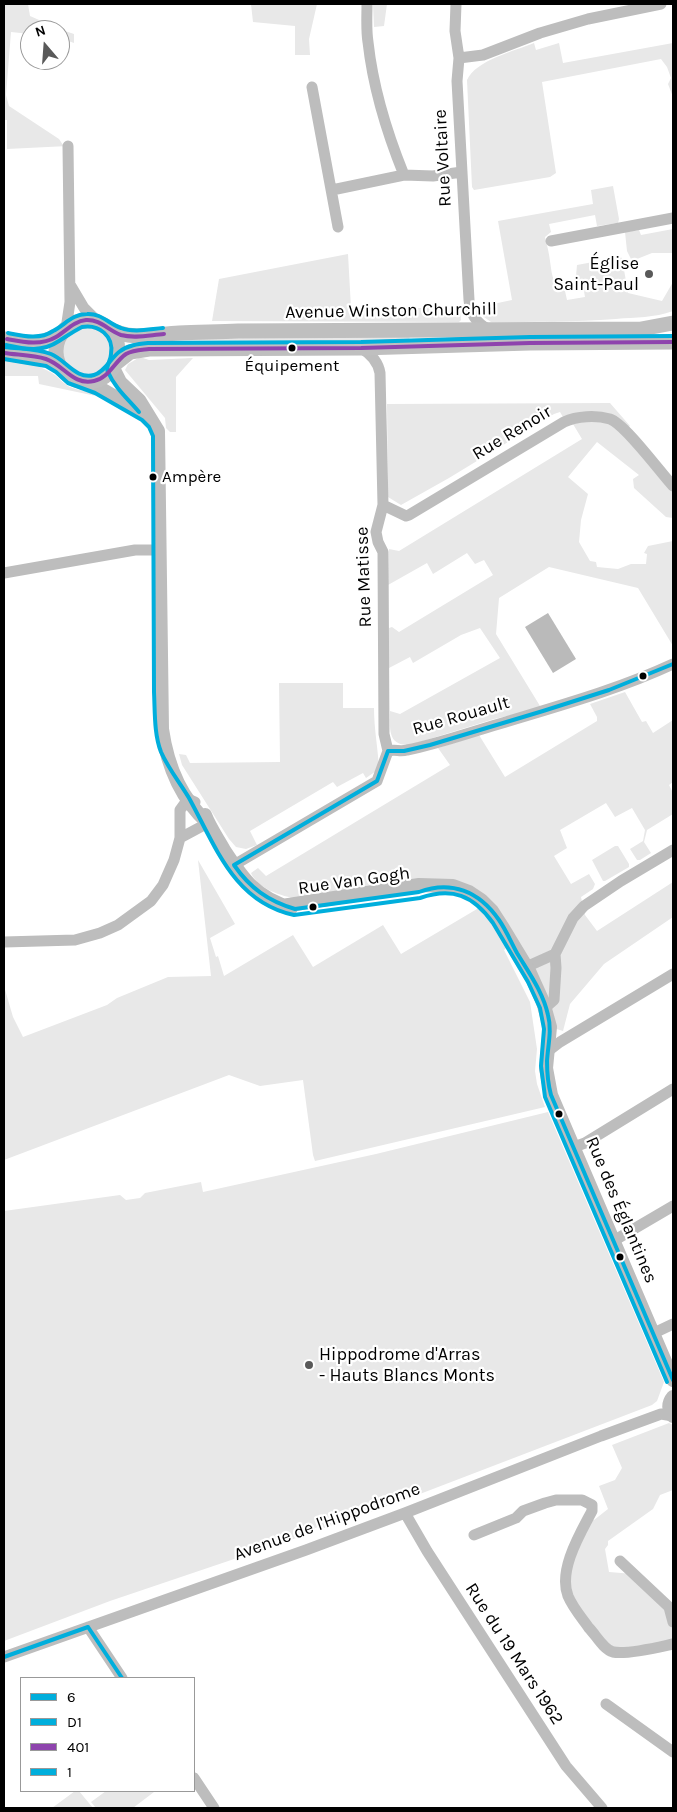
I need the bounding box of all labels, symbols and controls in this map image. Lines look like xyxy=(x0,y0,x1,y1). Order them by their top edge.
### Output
north arrow xyxy=(20,20,70,70)
text: N xyxy=(33,22,48,41)
street label: Rue Voltaire xyxy=(430,109,456,207)
place label: Église Saint-Paul xyxy=(553,253,639,296)
marker: Église Saint-Paul xyxy=(643,268,655,280)
street label: Avenue Winston Churchill xyxy=(285,298,497,324)
marker: Équipement xyxy=(287,343,297,353)
place label: Équipement xyxy=(245,356,339,376)
street label: Rue Renoir xyxy=(469,401,555,465)
place label: Ampère xyxy=(162,467,221,487)
marker: Ampère xyxy=(148,472,158,482)
street label: Rue Matisse xyxy=(351,526,377,628)
unlabelled marker xyxy=(638,671,648,681)
street label: Rue Rouault xyxy=(410,692,512,740)
street label: Rue Van Gogh xyxy=(297,862,411,900)
unlabelled marker xyxy=(308,902,318,912)
unlabelled marker xyxy=(554,1109,564,1119)
street label: Rue des Églantines xyxy=(580,1134,662,1286)
unlabelled marker xyxy=(615,1252,625,1262)
place label: Hippodrome d'Arras - Hauts Blancs Monts xyxy=(319,1344,495,1386)
marker: Hippodrome d'Arras - Hauts Blancs Monts xyxy=(303,1359,315,1371)
street label: Avenue de l'Hippodrome xyxy=(231,1478,423,1566)
street label: Rue du 19 Mars 1962 xyxy=(460,1579,568,1729)
legend xyxy=(20,1677,195,1792)
text: 6 xyxy=(67,1688,76,1706)
text: D1 xyxy=(67,1713,82,1731)
text: 401 xyxy=(67,1738,89,1756)
text: 1 xyxy=(67,1763,72,1781)

